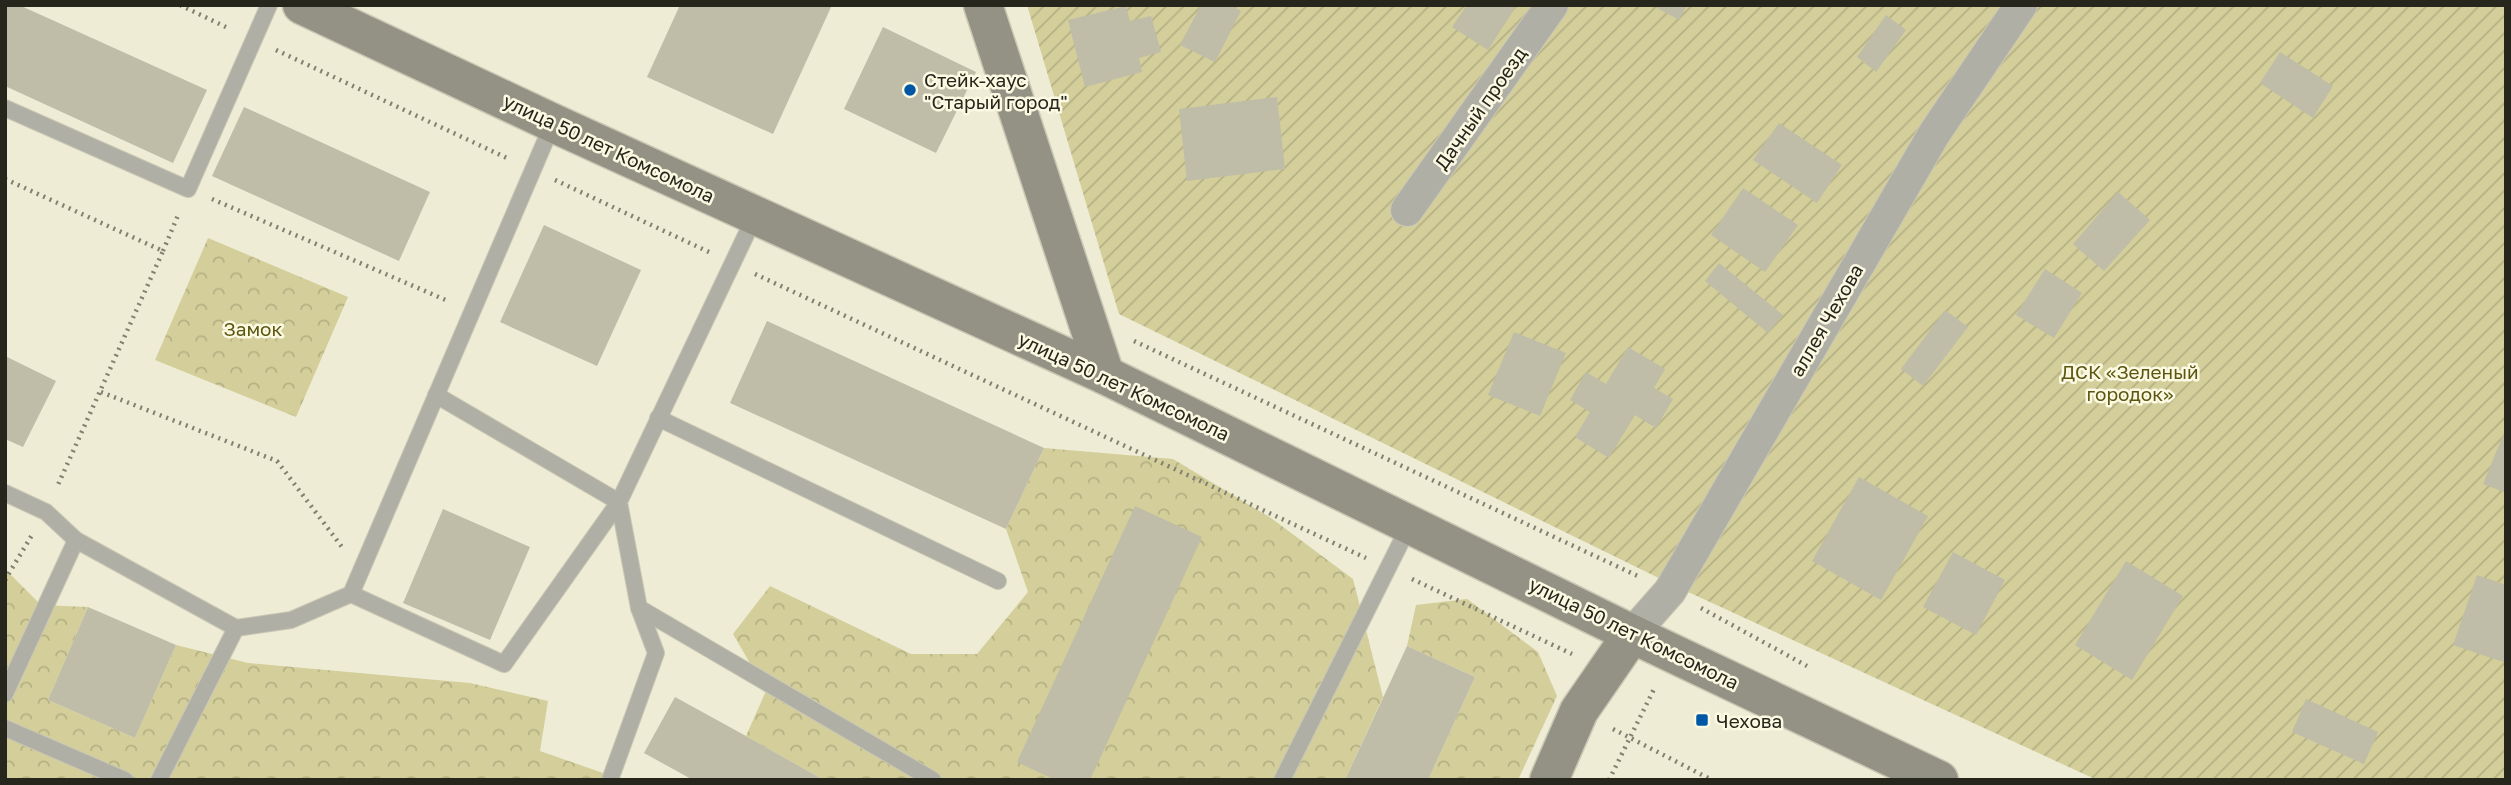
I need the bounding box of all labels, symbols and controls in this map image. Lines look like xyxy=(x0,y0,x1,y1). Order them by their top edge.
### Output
street label: Дачный проезд xyxy=(1429,42,1531,174)
place label: Стейк-хаус "Старый город" xyxy=(924,68,1068,113)
marker: Стейк-хаус "Старый город" xyxy=(902,82,918,98)
street label: улица 50 лет Комсомола xyxy=(500,89,718,207)
street label: аллея Чехова xyxy=(1785,260,1867,380)
park label: Замок xyxy=(224,317,283,340)
street label: улица 50 лет Комсомола xyxy=(1015,327,1233,445)
park label: ДСК «Зеленый городок» xyxy=(2061,360,2199,405)
street label: улица 50 лет Комсомола xyxy=(1525,572,1743,694)
place label: Чехова xyxy=(1716,709,1782,732)
marker: Чехова xyxy=(1694,712,1710,728)

